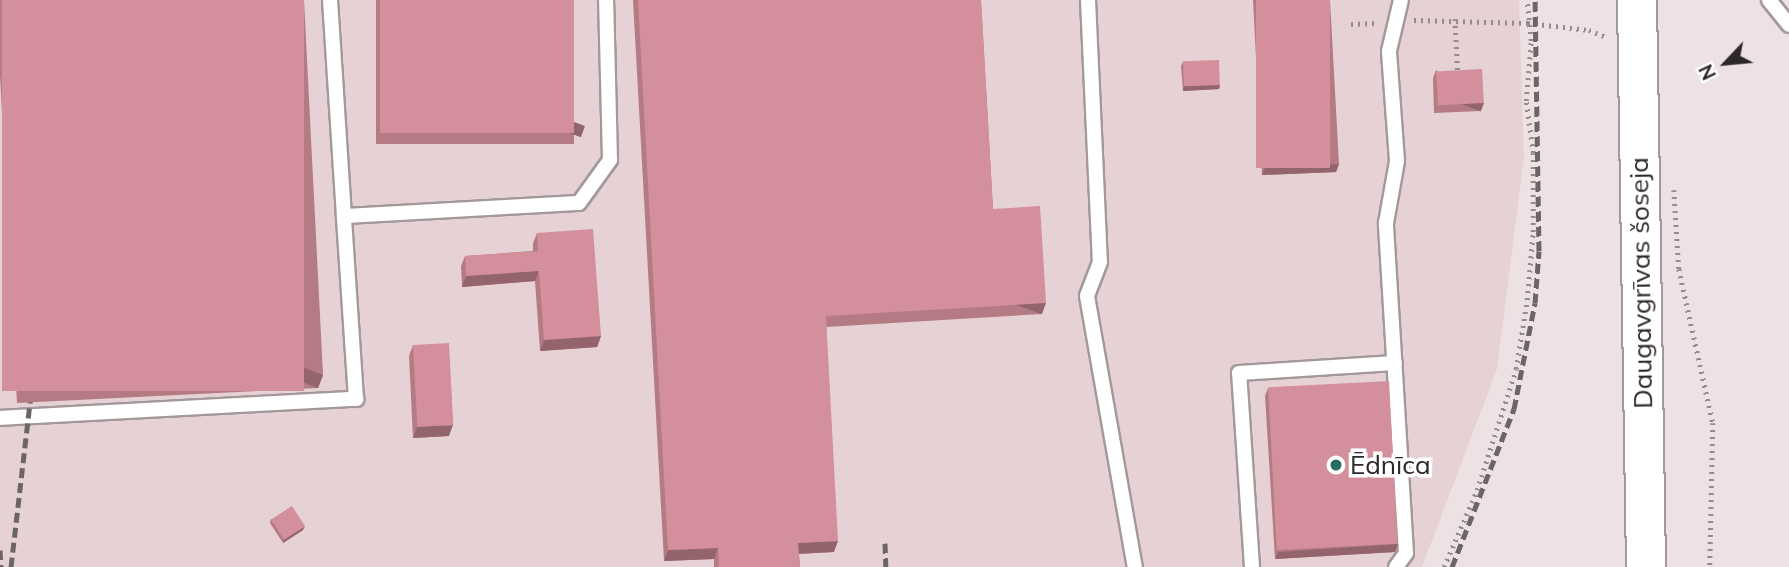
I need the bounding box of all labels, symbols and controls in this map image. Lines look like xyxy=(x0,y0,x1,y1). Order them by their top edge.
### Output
north arrow xyxy=(1691,28,1761,98)
text: N xyxy=(1693,60,1721,84)
street label: Daugavgrīvas šoseja xyxy=(1623,157,1659,409)
place label: Ēdnīca xyxy=(1350,449,1431,481)
marker: Ēdnīca xyxy=(1328,457,1344,473)

